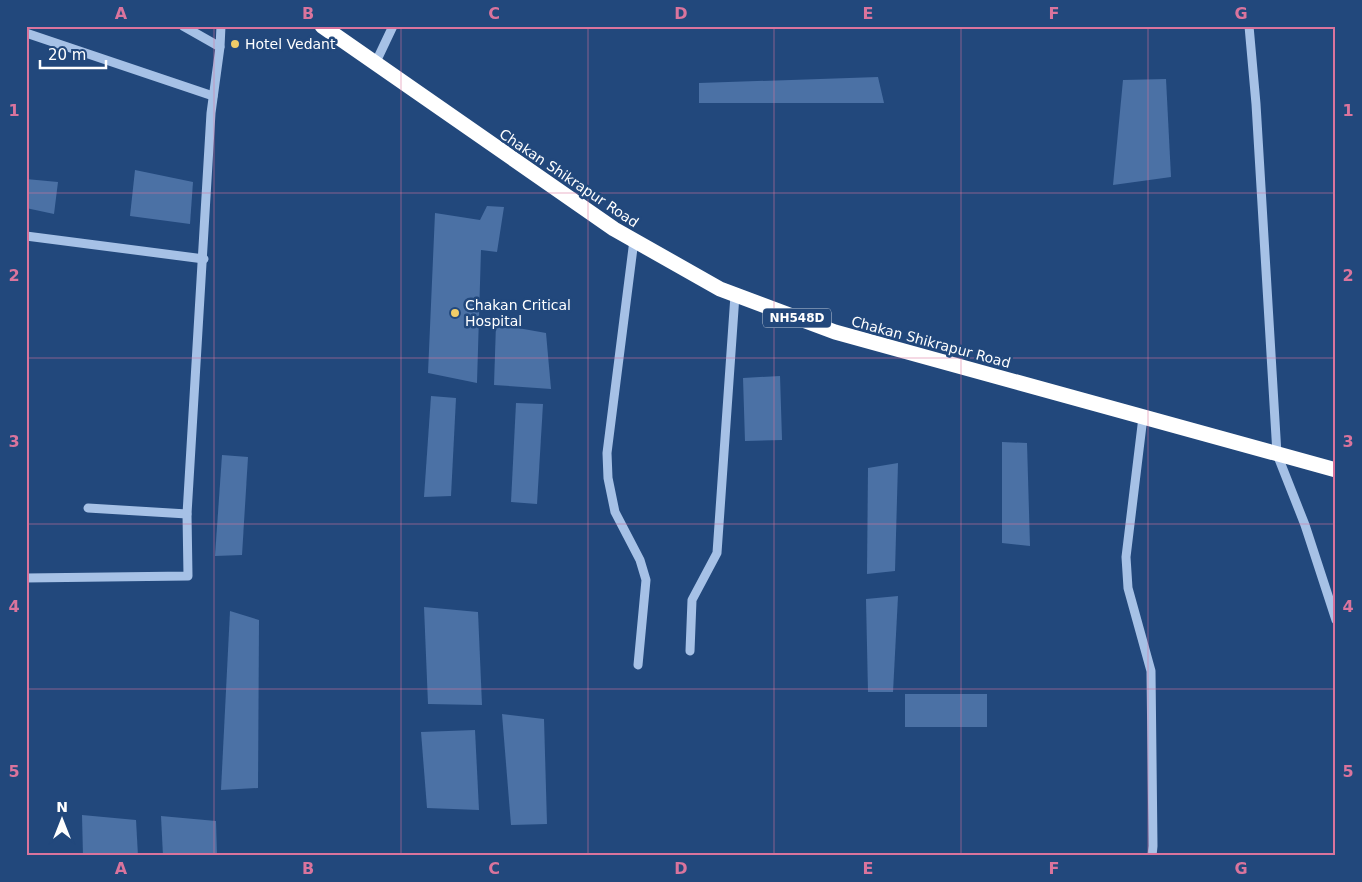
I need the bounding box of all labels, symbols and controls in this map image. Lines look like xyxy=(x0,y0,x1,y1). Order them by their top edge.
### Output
text: A xyxy=(115,4,128,23)
text: B xyxy=(302,4,314,23)
text: C xyxy=(488,4,500,23)
text: D xyxy=(674,4,688,23)
text: E xyxy=(863,4,873,23)
text: F xyxy=(1049,4,1059,23)
text: G xyxy=(1234,4,1248,23)
place label: Hotel Vedant xyxy=(245,36,336,52)
scale bar xyxy=(40,38,106,70)
marker: Hotel Vedant xyxy=(229,38,241,50)
text: 20 m xyxy=(48,46,86,64)
text: 1 xyxy=(8,101,20,120)
text: 1 xyxy=(1342,101,1354,120)
street label: Chakan Shikrapur Road xyxy=(496,125,642,231)
text: 2 xyxy=(8,266,20,285)
text: 2 xyxy=(1342,266,1354,285)
place label: Chakan Critical Hospital xyxy=(465,297,571,329)
marker: Chakan Critical Hospital xyxy=(449,307,461,319)
road number: NH548D xyxy=(763,308,831,328)
street label: Chakan Shikrapur Road xyxy=(850,313,1012,371)
text: 3 xyxy=(8,432,20,451)
text: 3 xyxy=(1342,432,1354,451)
text: 4 xyxy=(8,597,20,616)
text: 4 xyxy=(1342,597,1354,616)
text: 5 xyxy=(8,762,20,781)
text: 5 xyxy=(1342,762,1354,781)
north arrow xyxy=(38,794,88,844)
text: N xyxy=(56,799,68,815)
text: A xyxy=(115,859,128,878)
text: B xyxy=(302,859,314,878)
text: C xyxy=(488,859,500,878)
text: D xyxy=(674,859,688,878)
text: E xyxy=(863,859,873,878)
text: F xyxy=(1049,859,1059,878)
text: G xyxy=(1234,859,1248,878)

